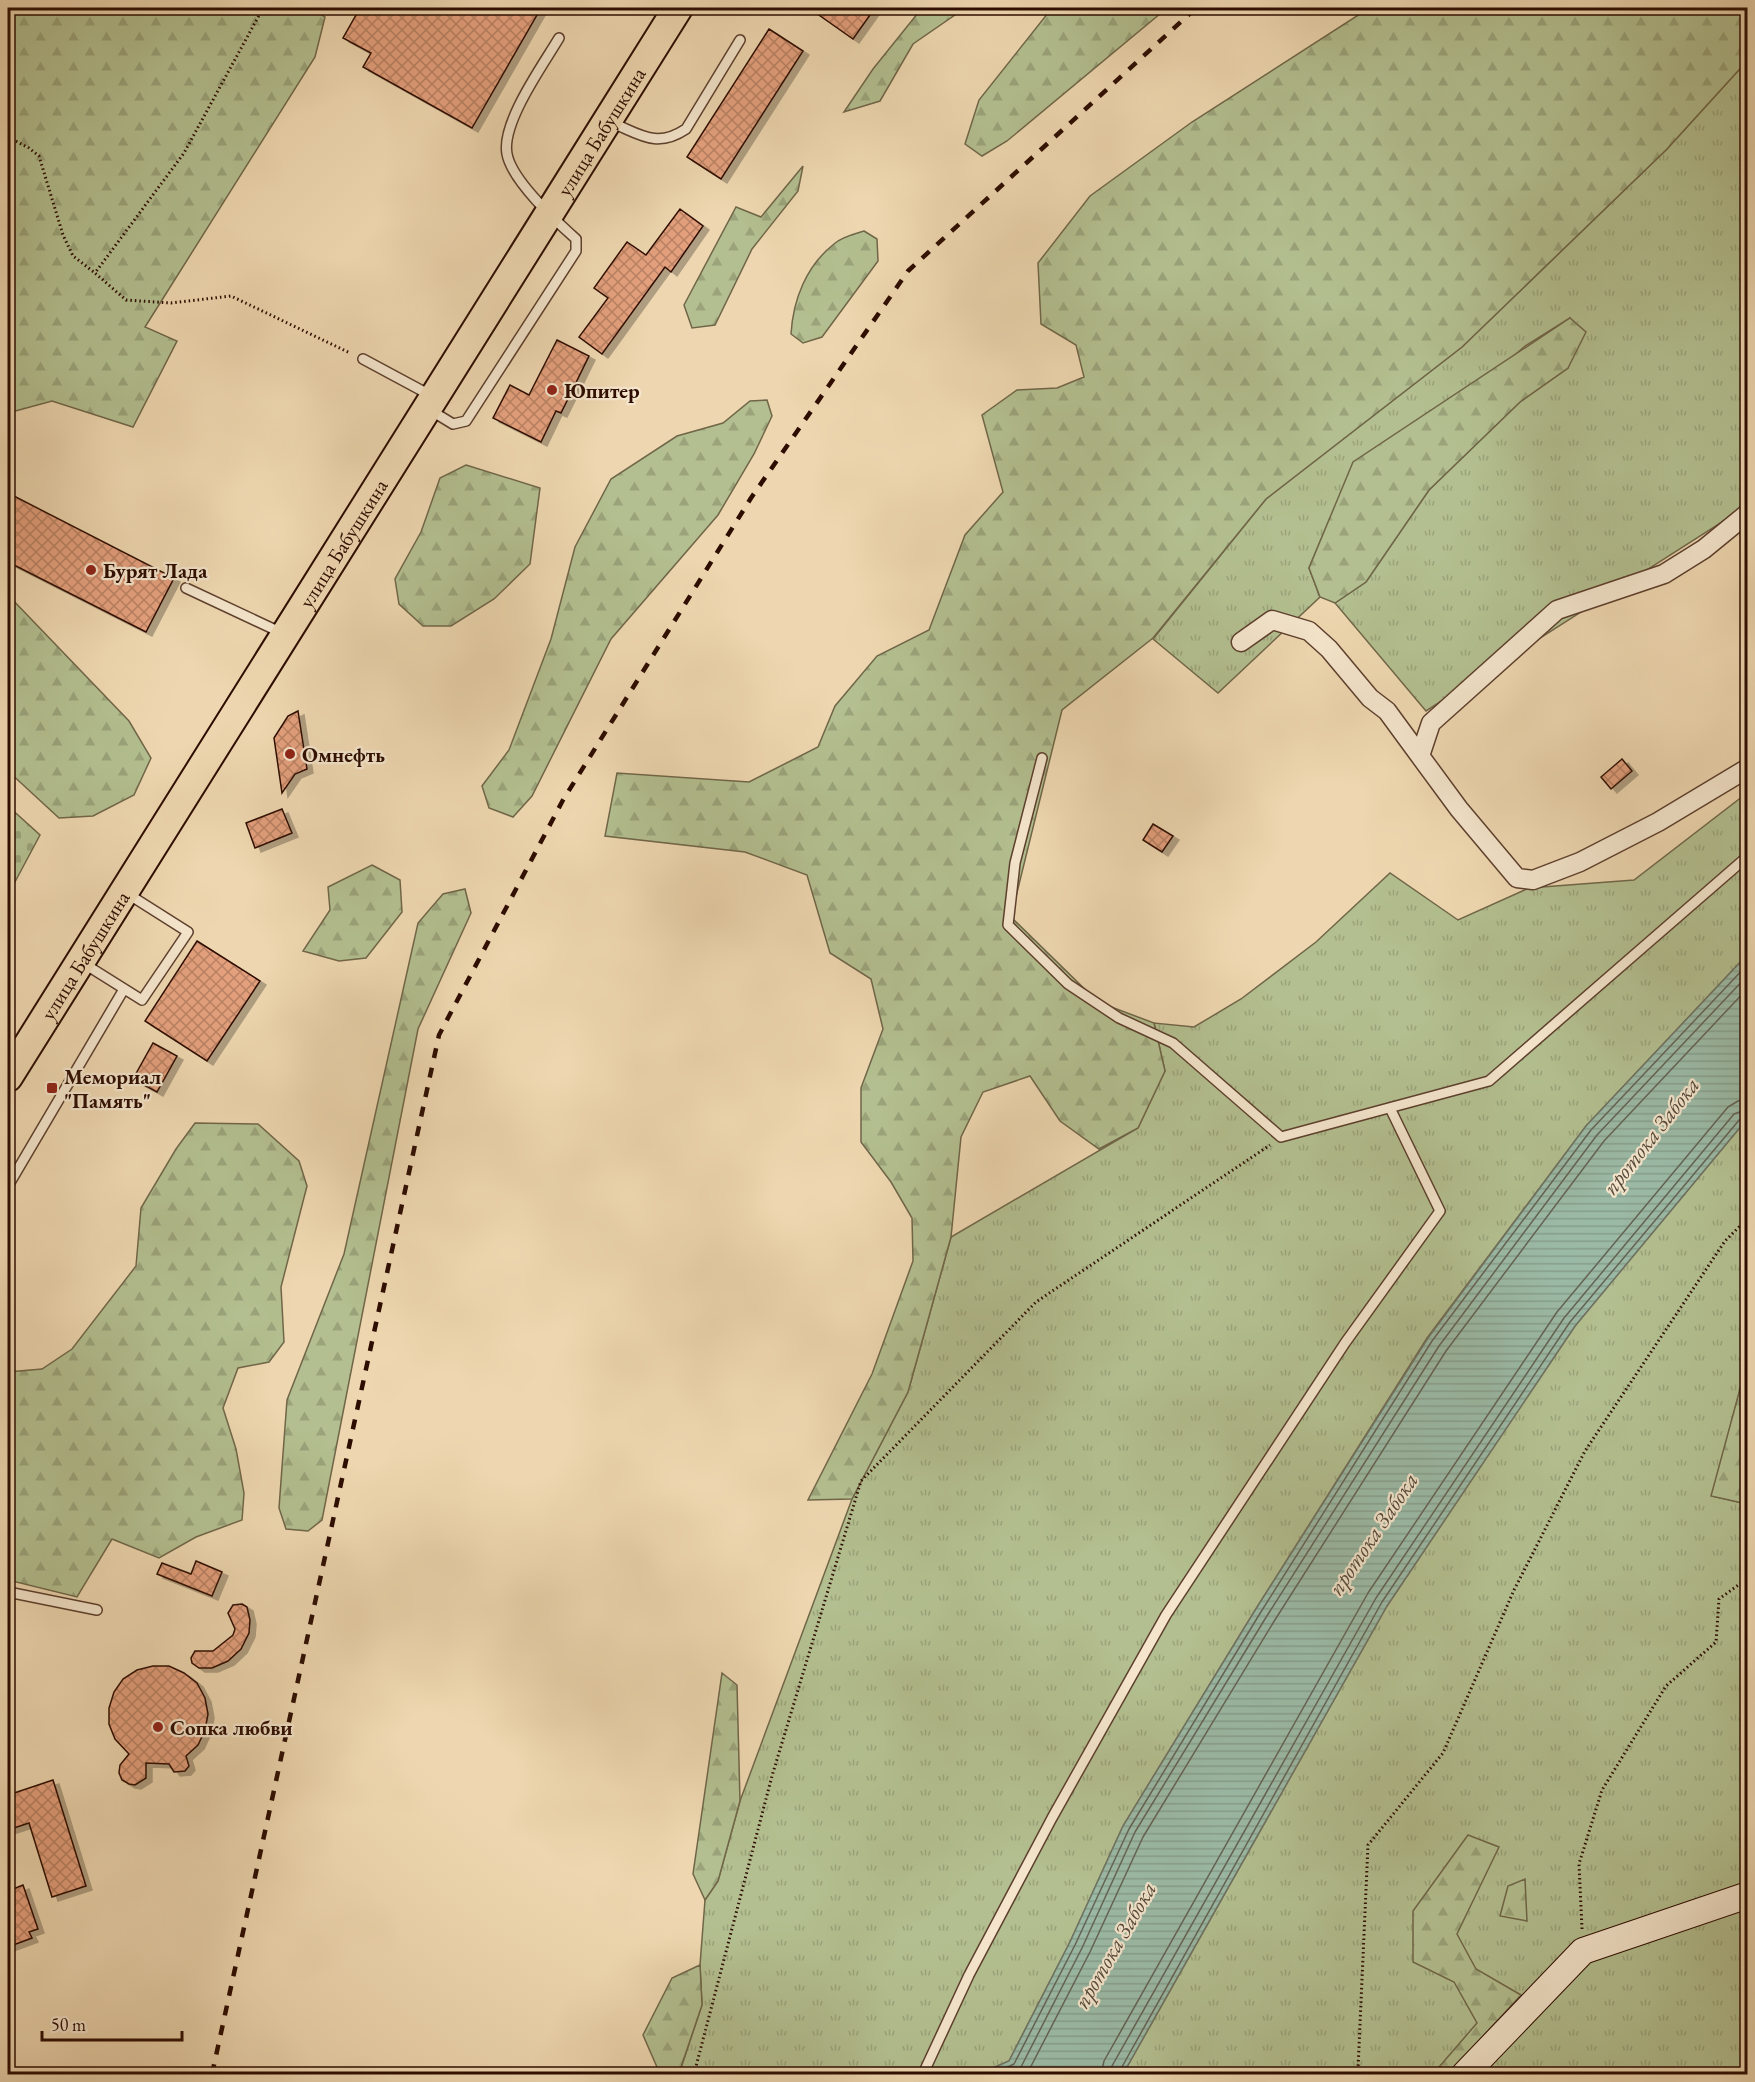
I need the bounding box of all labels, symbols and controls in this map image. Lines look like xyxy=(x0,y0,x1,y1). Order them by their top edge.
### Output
street label: улица Бабушкина xyxy=(550,61,652,201)
place label: Юпитер xyxy=(564,377,640,404)
marker: Юпитер xyxy=(545,383,559,397)
street label: улица Бабушкина xyxy=(292,473,393,613)
place label: Бурят Лада xyxy=(103,557,208,584)
marker: Бурят Лада xyxy=(84,563,98,577)
place label: Омнефть xyxy=(302,741,385,768)
marker: Омнефть xyxy=(283,747,297,761)
street label: улица Бабушкина xyxy=(34,885,135,1025)
place label: Мемориал "Память" xyxy=(64,1063,161,1114)
water label: протока Забока xyxy=(1596,1071,1706,1201)
marker: Мемориал "Память" xyxy=(45,1081,59,1095)
water label: протока Забока xyxy=(1321,1467,1425,1601)
place label: Сопка любви xyxy=(170,1714,293,1741)
marker: Сопка любви xyxy=(151,1720,165,1734)
water label: протока Забока xyxy=(1067,1877,1163,2013)
scale bar xyxy=(42,2004,182,2042)
text: 50 m xyxy=(51,2013,86,2036)

